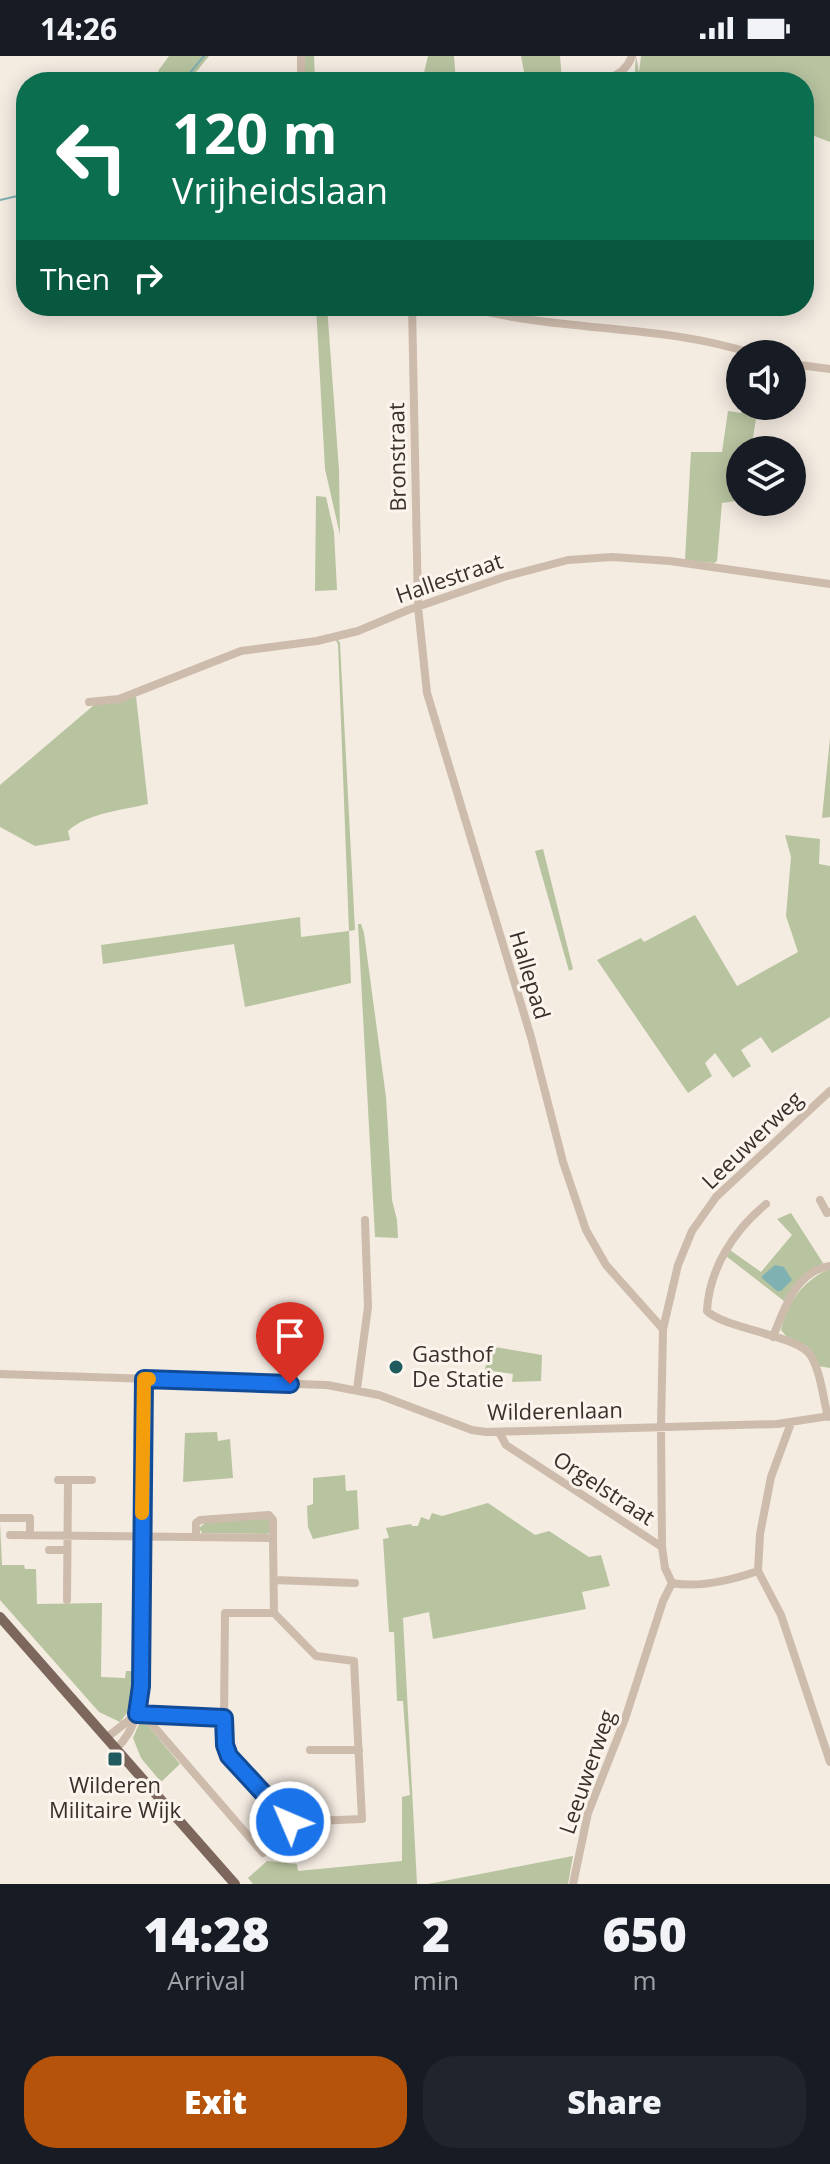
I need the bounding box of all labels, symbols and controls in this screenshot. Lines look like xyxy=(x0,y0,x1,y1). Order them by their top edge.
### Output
text: 14:26 xyxy=(40,8,117,49)
text: 120 m xyxy=(172,94,338,170)
icon: left xyxy=(40,104,144,208)
text: Vrijheidslaan xyxy=(172,166,388,215)
icon: right xyxy=(126,256,170,300)
text: Then xyxy=(40,258,110,299)
map controls xyxy=(726,340,806,516)
button: sound xyxy=(726,340,806,420)
street label: Bronstraat xyxy=(380,402,412,512)
button: layers xyxy=(726,436,806,516)
street label: Hallestraat xyxy=(391,545,506,609)
street label: Hallepad xyxy=(503,927,559,1023)
street label: Leeuwerweg xyxy=(694,1084,808,1195)
pin xyxy=(256,1302,324,1384)
icon: arrive xyxy=(268,1314,312,1358)
place label: Gasthof De Statie xyxy=(412,1338,504,1393)
marker: Gasthof De Statie xyxy=(387,1358,405,1376)
street label: Wilderenlaan xyxy=(487,1394,623,1426)
street label: Orgelstraat xyxy=(548,1443,661,1531)
street label: Leeuwerweg xyxy=(551,1706,621,1838)
marker: Wilderen Militaire Wijk xyxy=(106,1750,124,1768)
place label: Wilderen Militaire Wijk xyxy=(49,1769,181,1824)
position arrow xyxy=(248,1780,332,1864)
text: 14:28 xyxy=(143,1901,270,1966)
text: 2 xyxy=(422,1901,450,1966)
text: 650 xyxy=(602,1901,687,1966)
text: Arrival xyxy=(167,1962,245,1998)
text: min xyxy=(413,1962,459,1998)
text: m xyxy=(633,1962,657,1998)
button: Exit xyxy=(24,2056,407,2148)
button: Share xyxy=(423,2056,806,2148)

